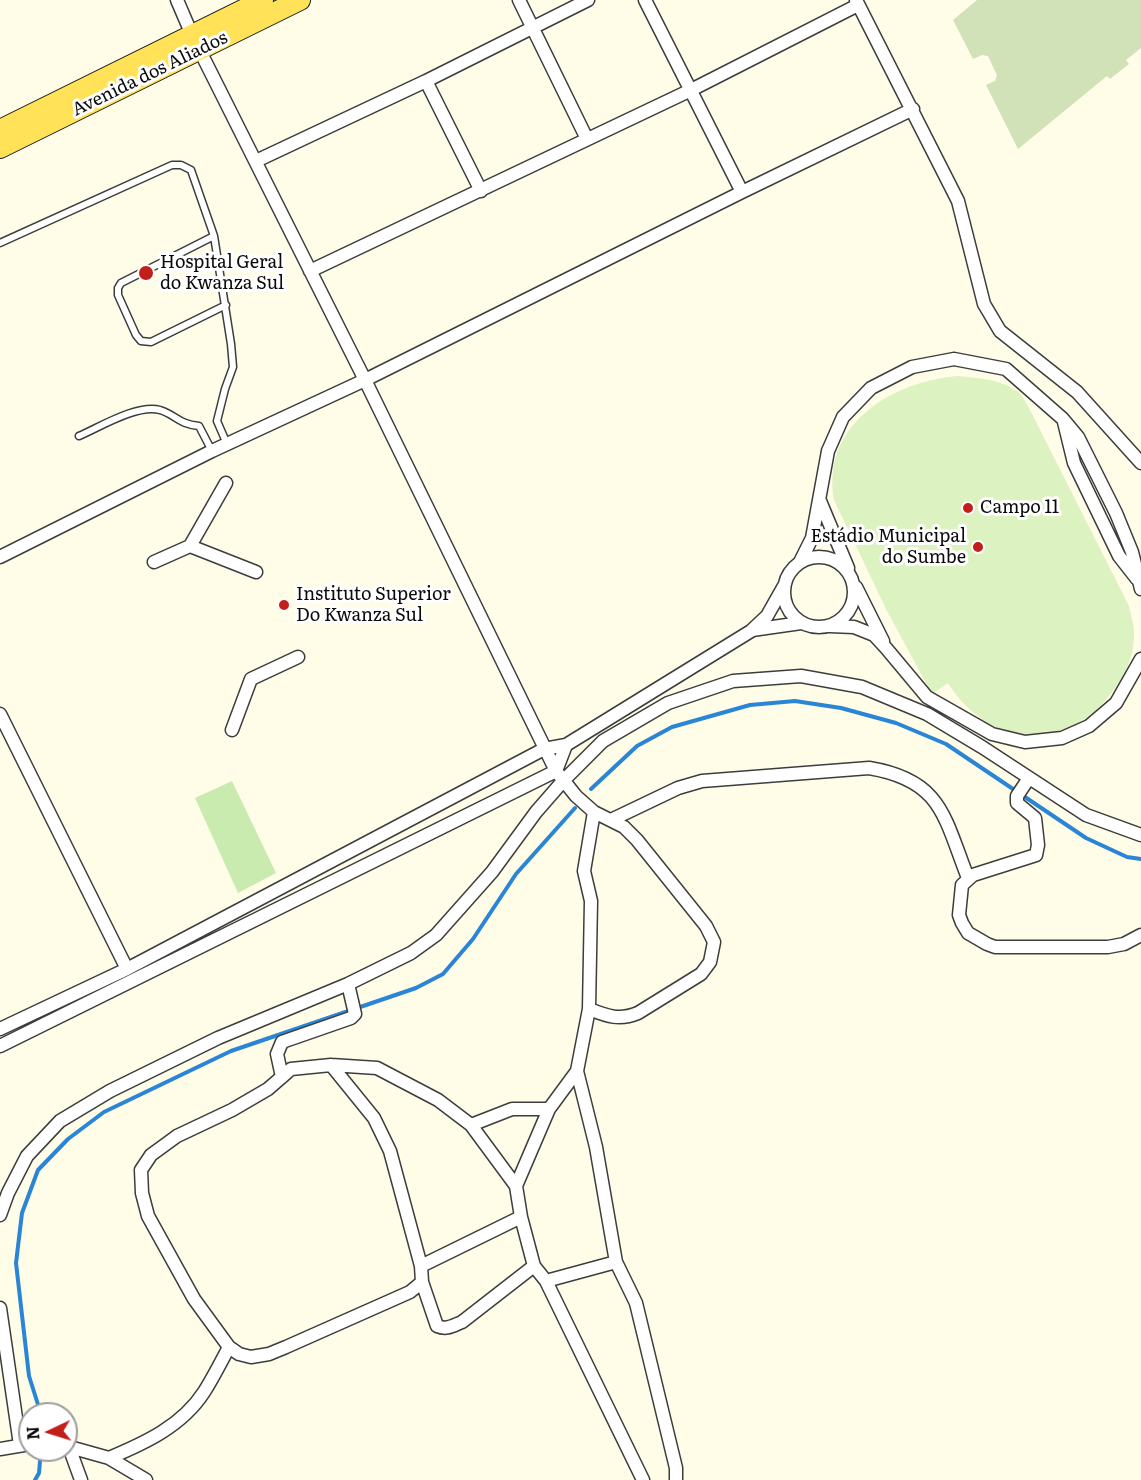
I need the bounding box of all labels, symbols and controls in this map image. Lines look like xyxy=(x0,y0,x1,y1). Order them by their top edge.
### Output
street label: Avenida dos Aliados xyxy=(69,27,231,121)
place label: Hospital Geral do Kwanza Sul xyxy=(160,252,284,294)
marker: Hospital Geral do Kwanza Sul xyxy=(137,264,155,282)
place label: Campo 11 xyxy=(980,497,1059,519)
marker: Campo 11 xyxy=(961,501,975,515)
place label: Estádio Municipal do Sumbe xyxy=(810,526,966,568)
marker: Estádio Municipal do Sumbe xyxy=(971,540,985,554)
place label: Instituto Superior Do Kwanza Sul xyxy=(296,584,451,626)
marker: Instituto Superior Do Kwanza Sul xyxy=(277,598,291,612)
north arrow xyxy=(18,1402,78,1462)
text: N xyxy=(20,1426,44,1441)

